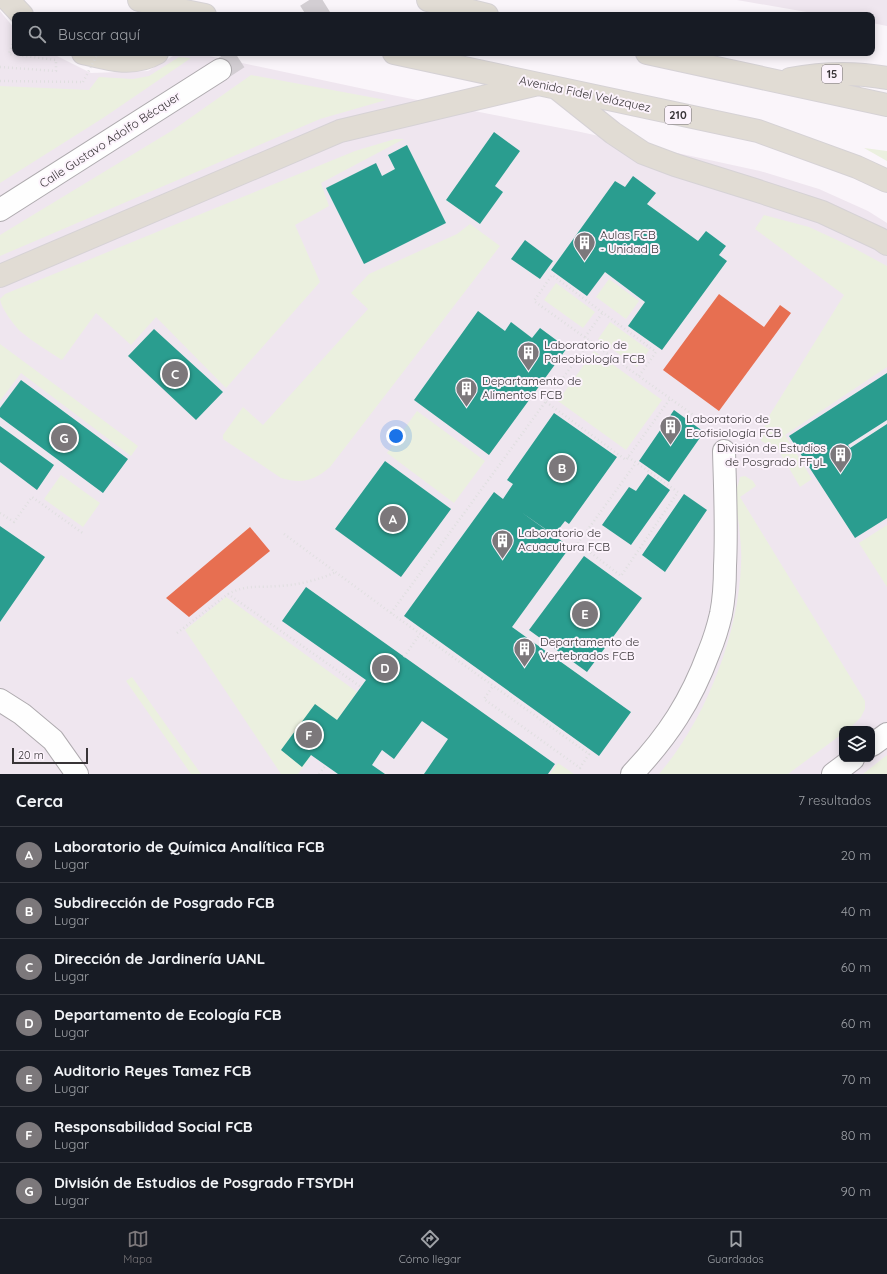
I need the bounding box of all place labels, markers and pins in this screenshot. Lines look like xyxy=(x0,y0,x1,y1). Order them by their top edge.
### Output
place label: Aulas FCB - Unidad B xyxy=(600,227,659,256)
building icon: Aulas FCB - Unidad B xyxy=(571,229,597,262)
place label: Laboratorio de Paleobiología FCB xyxy=(544,337,645,366)
building icon: Laboratorio de Paleobiología FCB xyxy=(516,339,542,372)
pin: C xyxy=(162,359,188,389)
place label: Departamento de Alimentos FCB xyxy=(482,373,581,402)
building icon: Departamento de Alimentos FCB xyxy=(453,375,479,408)
place label: Laboratorio de Ecofisiología FCB xyxy=(686,411,782,440)
building icon: Laboratorio de Ecofisiología FCB xyxy=(658,413,684,446)
pin: G xyxy=(51,423,77,453)
place label: División de Estudios de Posgrado FFyL xyxy=(717,440,827,469)
building icon: División de Estudios de Posgrado FFyL xyxy=(828,442,854,475)
pin: B xyxy=(549,453,575,483)
pin: A xyxy=(380,504,406,534)
place label: Laboratorio de Acuacultura FCB xyxy=(518,525,610,554)
building icon: Laboratorio de Acuacultura FCB xyxy=(490,527,516,560)
pin: E xyxy=(572,599,598,629)
place label: Departamento de Vertebrados FCB xyxy=(540,634,639,663)
building icon: Departamento de Vertebrados FCB xyxy=(511,636,537,669)
pin: D xyxy=(372,653,398,683)
pin: F xyxy=(296,720,322,750)

